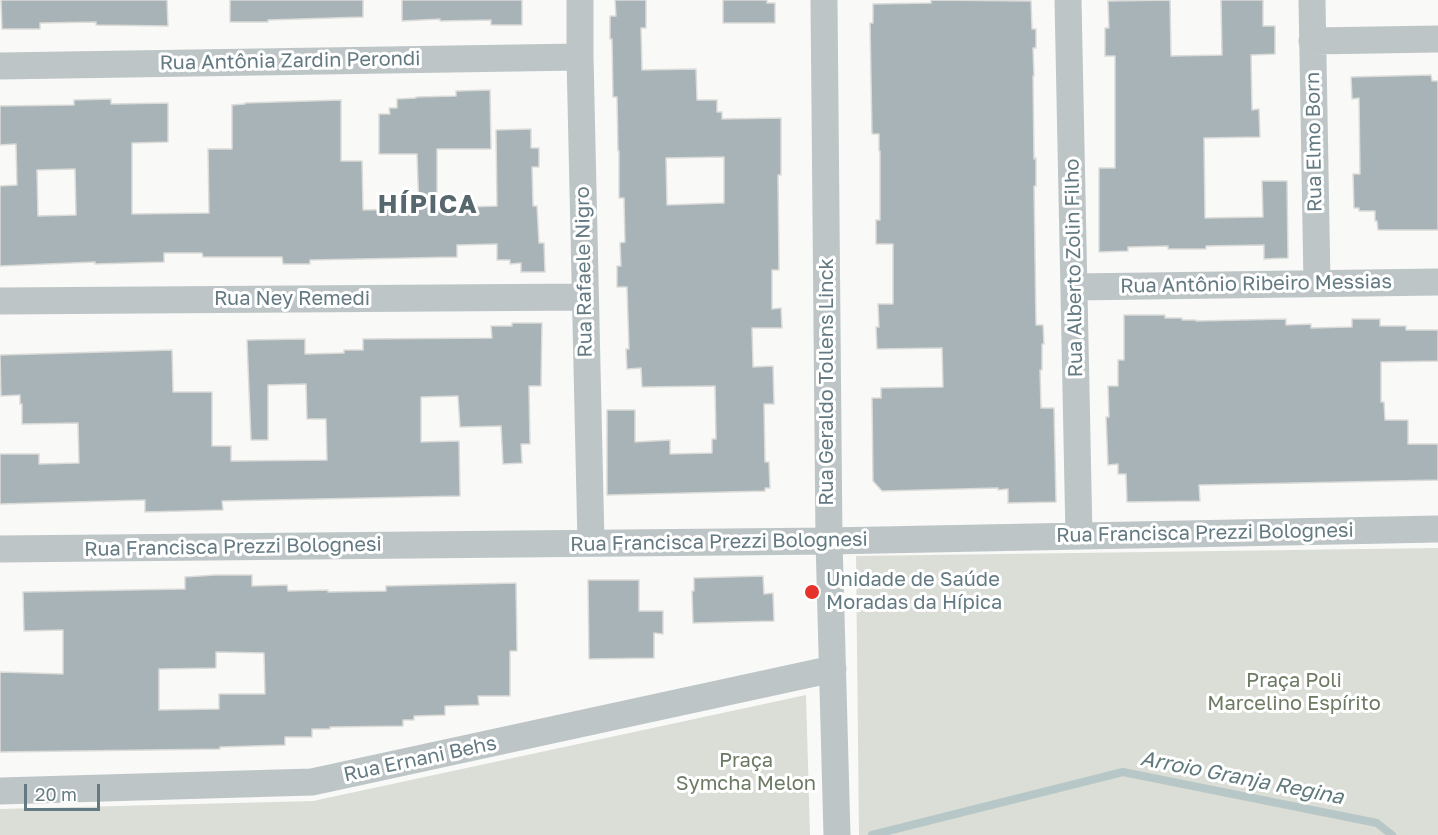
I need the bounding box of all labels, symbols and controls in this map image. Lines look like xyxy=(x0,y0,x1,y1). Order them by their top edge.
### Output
street label: Rua Antônia Zardin Perondi xyxy=(159,47,421,75)
street label: Rua Elmo Born xyxy=(1301,72,1327,212)
street label: Rua Alberto Zolin Filho xyxy=(1060,158,1088,378)
street label: Rua Rafaele Nigro xyxy=(571,186,597,358)
district label: HÍPICA xyxy=(378,189,478,221)
street label: Rua Geraldo Tollens Linck xyxy=(815,258,839,506)
street label: Rua Antônio Ribeiro Messias xyxy=(1120,270,1392,298)
street label: Rua Ney Remedi xyxy=(214,287,370,311)
street label: Rua Francisca Prezzi Bolognesi xyxy=(1056,518,1354,548)
street label: Rua Francisca Prezzi Bolognesi xyxy=(570,527,868,557)
street label: Rua Francisca Prezzi Bolognesi xyxy=(84,532,382,562)
place label: Unidade de Saúde Moradas da Hípica xyxy=(826,568,1002,615)
marker: Unidade de Saúde Moradas da Hípica xyxy=(803,583,821,601)
park label: Praça Poli Marcelino Espírito xyxy=(1207,669,1381,716)
street label: Rua Ernani Behs xyxy=(341,731,499,787)
water label: Arroio Granja Regina xyxy=(1138,746,1346,810)
park label: Praça Symcha Melon xyxy=(676,749,816,796)
scale bar xyxy=(27,772,104,810)
text: 20 m xyxy=(35,783,77,805)

